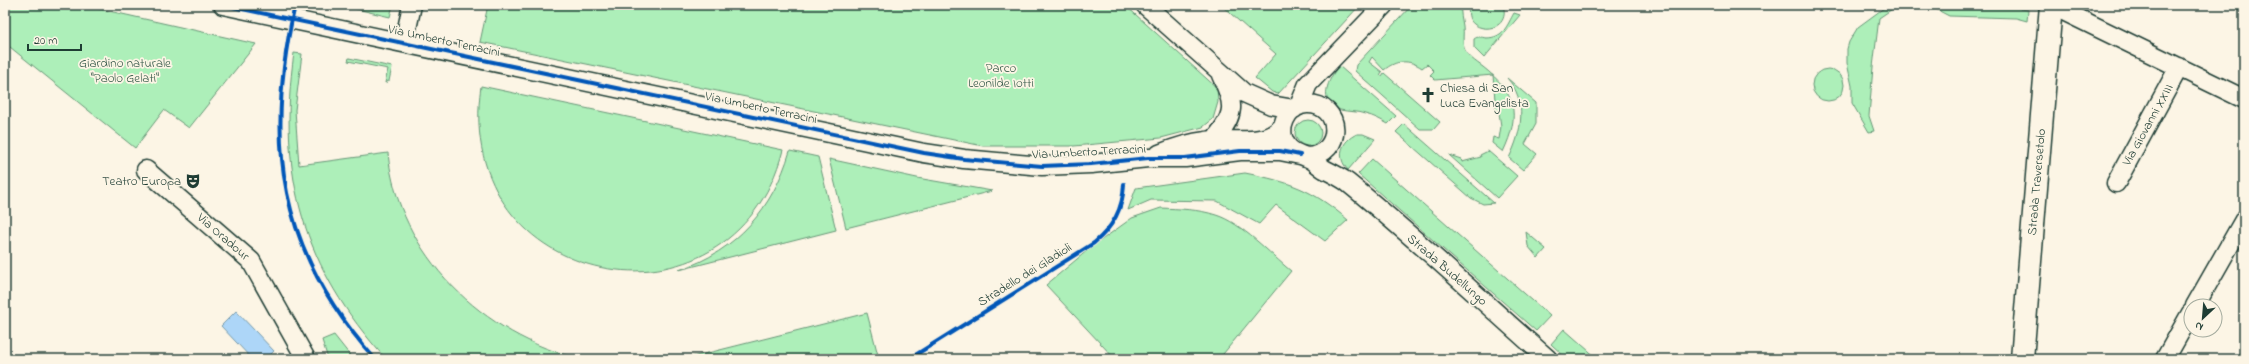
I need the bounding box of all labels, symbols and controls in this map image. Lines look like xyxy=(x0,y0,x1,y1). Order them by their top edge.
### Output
street label: Via Umberto Terracini xyxy=(385,20,502,62)
scale bar xyxy=(28,26,81,52)
text: 20 m xyxy=(34,32,57,50)
park label: Giardino naturale "Paolo Gelati" xyxy=(79,54,171,88)
park label: Parco Leonilde Iotti xyxy=(968,59,1034,93)
place label: Chiesa di San Luca Evangelista xyxy=(1440,79,1529,114)
street label: Via Giovanni XXIII xyxy=(2117,81,2178,170)
church icon: Chiesa di San Luca Evangelista xyxy=(1419,86,1437,104)
street label: Via Umberto Terracini xyxy=(702,87,819,129)
street label: Strada Traversetolo xyxy=(2023,128,2051,236)
street label: Via Umberto Terracini xyxy=(1031,140,1146,165)
place label: Teatro Europa xyxy=(102,172,181,191)
theatre icon: Teatro Europa xyxy=(184,172,202,190)
street label: Via Oradour xyxy=(192,208,254,266)
street label: Strada Budellungo xyxy=(1402,230,1492,311)
street label: Stradello dei Gladioli xyxy=(974,238,1076,312)
north arrow xyxy=(2183,298,2223,338)
text: N xyxy=(2192,317,2206,335)

